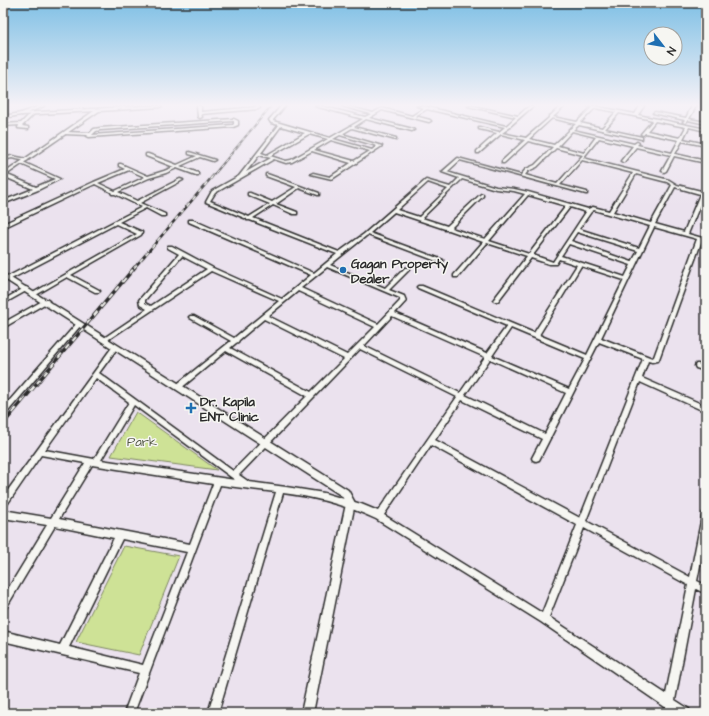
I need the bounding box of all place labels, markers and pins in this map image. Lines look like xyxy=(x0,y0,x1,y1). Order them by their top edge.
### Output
place label: Gagan Property Dealer xyxy=(351,255,449,288)
marker: Gagan Property Dealer xyxy=(338,265,348,275)
place label: Dr. Kapila ENT Clinic xyxy=(200,393,260,426)
marker: Dr. Kapila ENT Clinic xyxy=(185,402,197,414)

